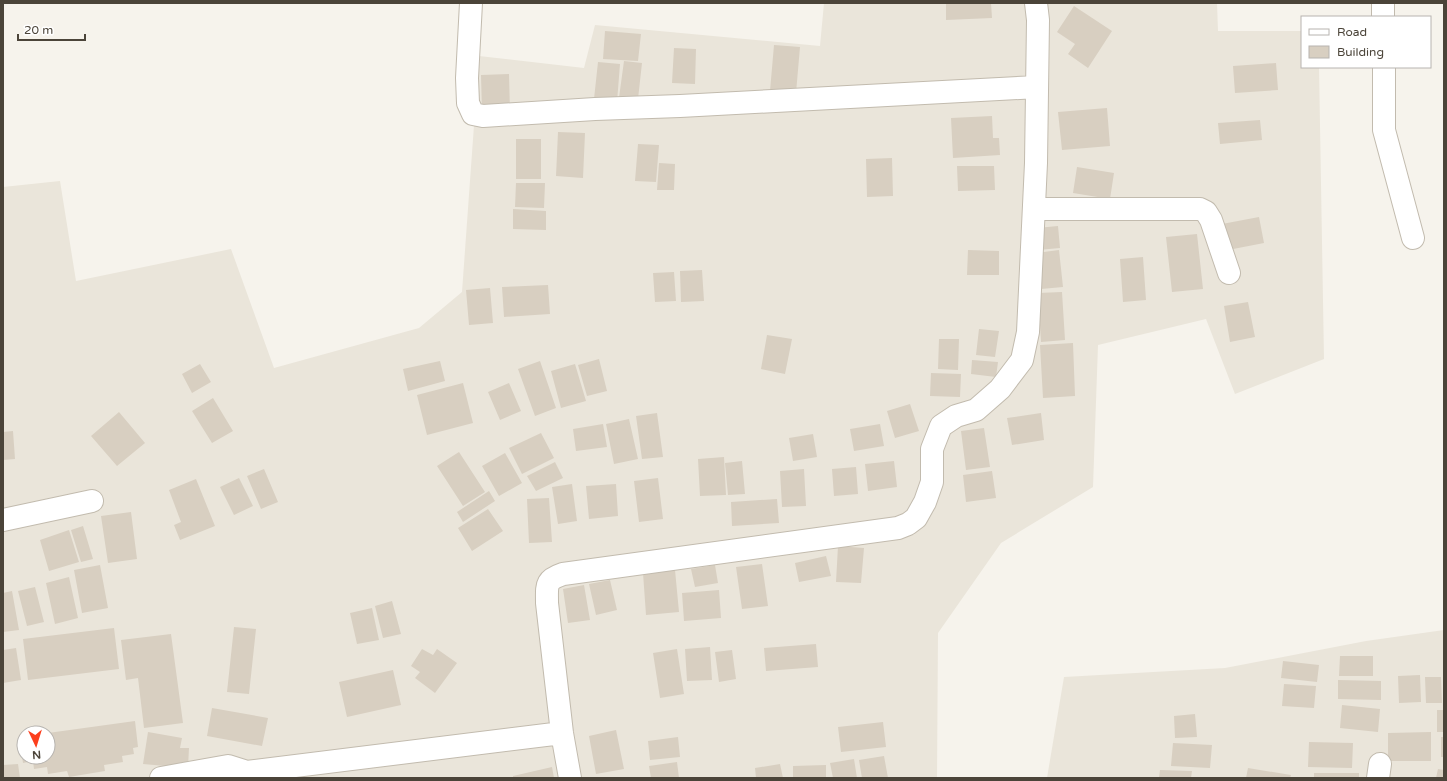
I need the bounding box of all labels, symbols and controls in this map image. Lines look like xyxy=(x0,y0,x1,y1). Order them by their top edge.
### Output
scale bar xyxy=(18,16,85,42)
legend xyxy=(1301,16,1431,68)
text: 20 m xyxy=(24,23,53,37)
text: Road xyxy=(1337,25,1367,39)
text: Building xyxy=(1337,45,1384,59)
north arrow xyxy=(16,725,56,765)
text: N xyxy=(32,748,42,761)

